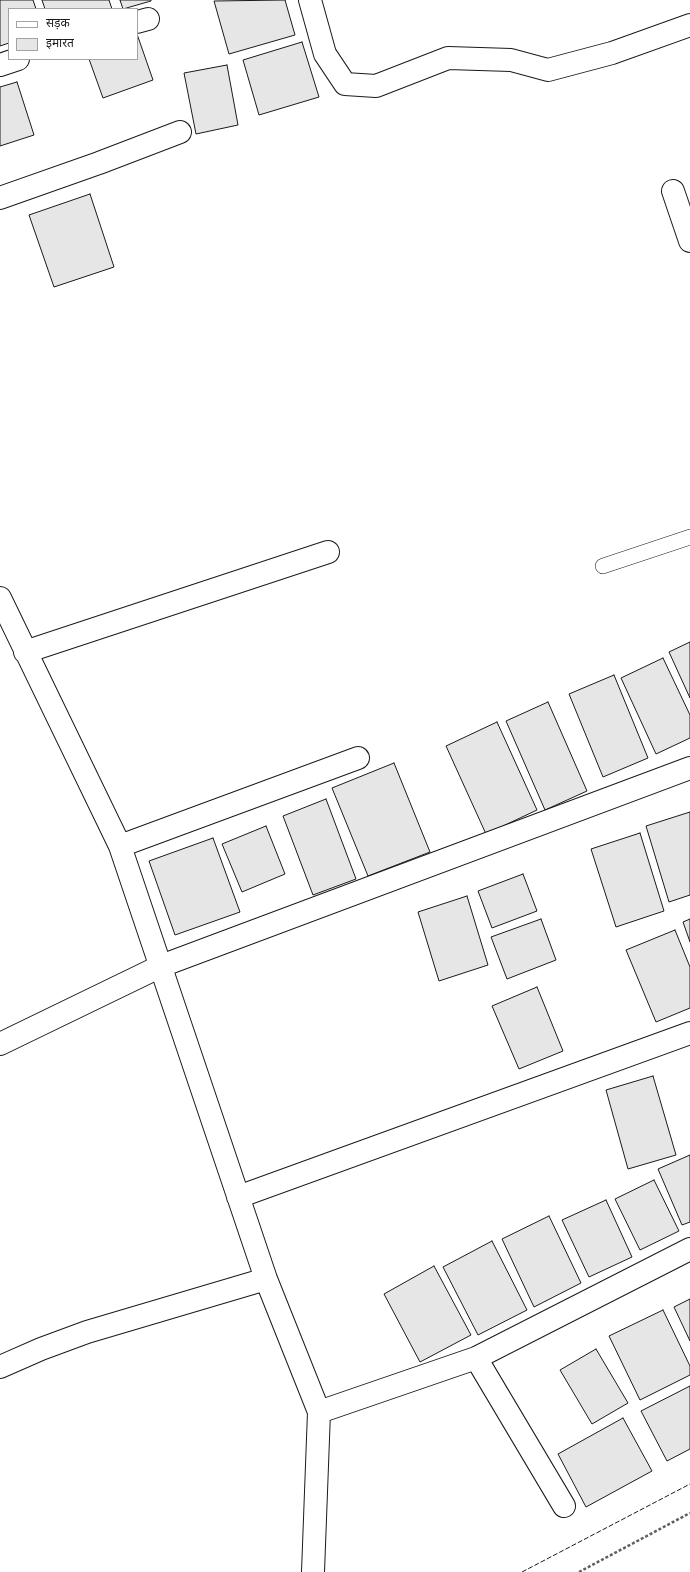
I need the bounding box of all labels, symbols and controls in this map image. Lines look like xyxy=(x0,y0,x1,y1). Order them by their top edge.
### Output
legend xyxy=(8,8,138,60)
text: सड़क xyxy=(46,16,70,31)
text: इमारत xyxy=(46,36,74,51)

